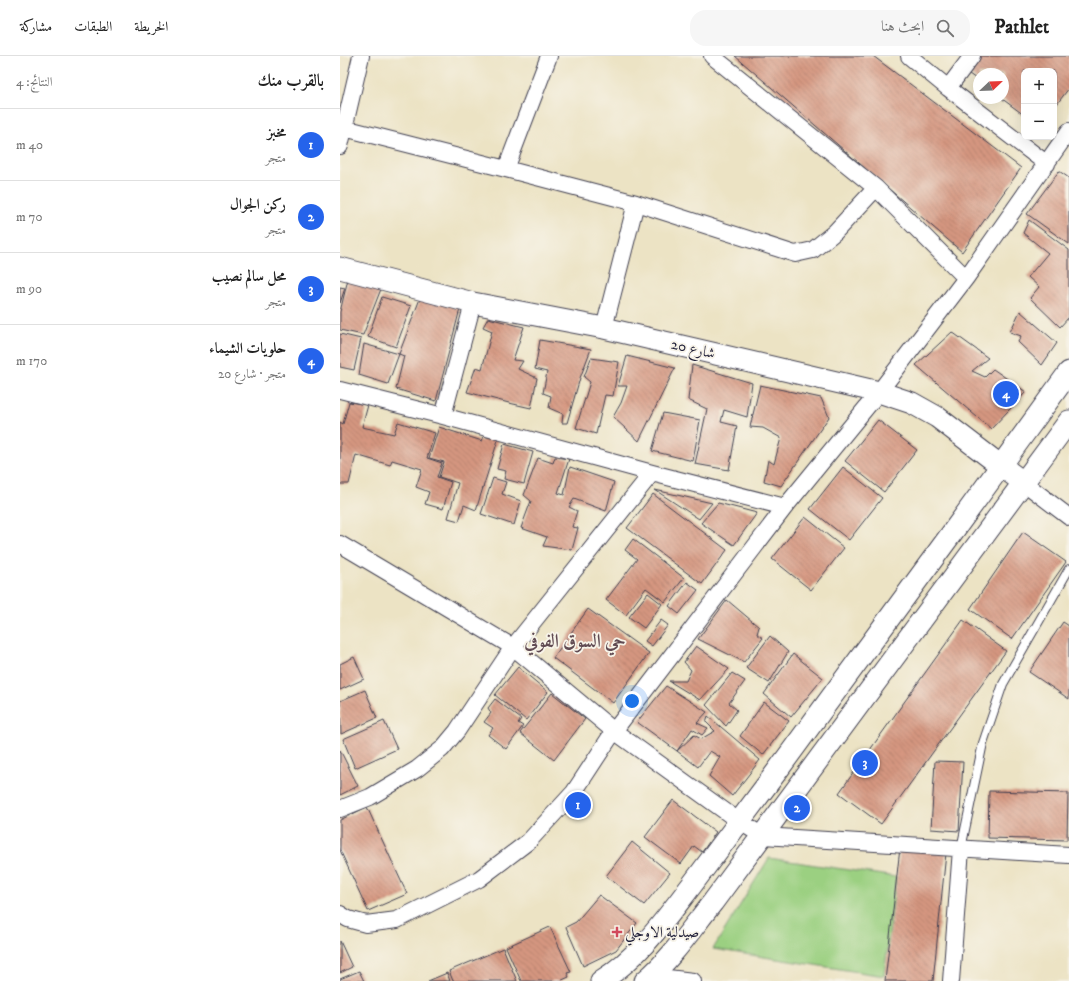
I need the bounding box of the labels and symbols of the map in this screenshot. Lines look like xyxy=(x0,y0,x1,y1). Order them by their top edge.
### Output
north arrow xyxy=(973,68,1009,104)
street label: شارع 20 xyxy=(668,335,717,366)
pin: 4 xyxy=(993,379,1019,409)
district label: حي السوق الفوفي xyxy=(523,630,626,656)
your location xyxy=(622,691,642,711)
pin: 3 xyxy=(852,748,878,778)
pin: 1 xyxy=(565,790,591,820)
pin: 2 xyxy=(784,793,810,823)
place label: صيدلية الاوجلي xyxy=(625,923,699,946)
marker: صيدلية الاوجلي xyxy=(612,927,622,937)

